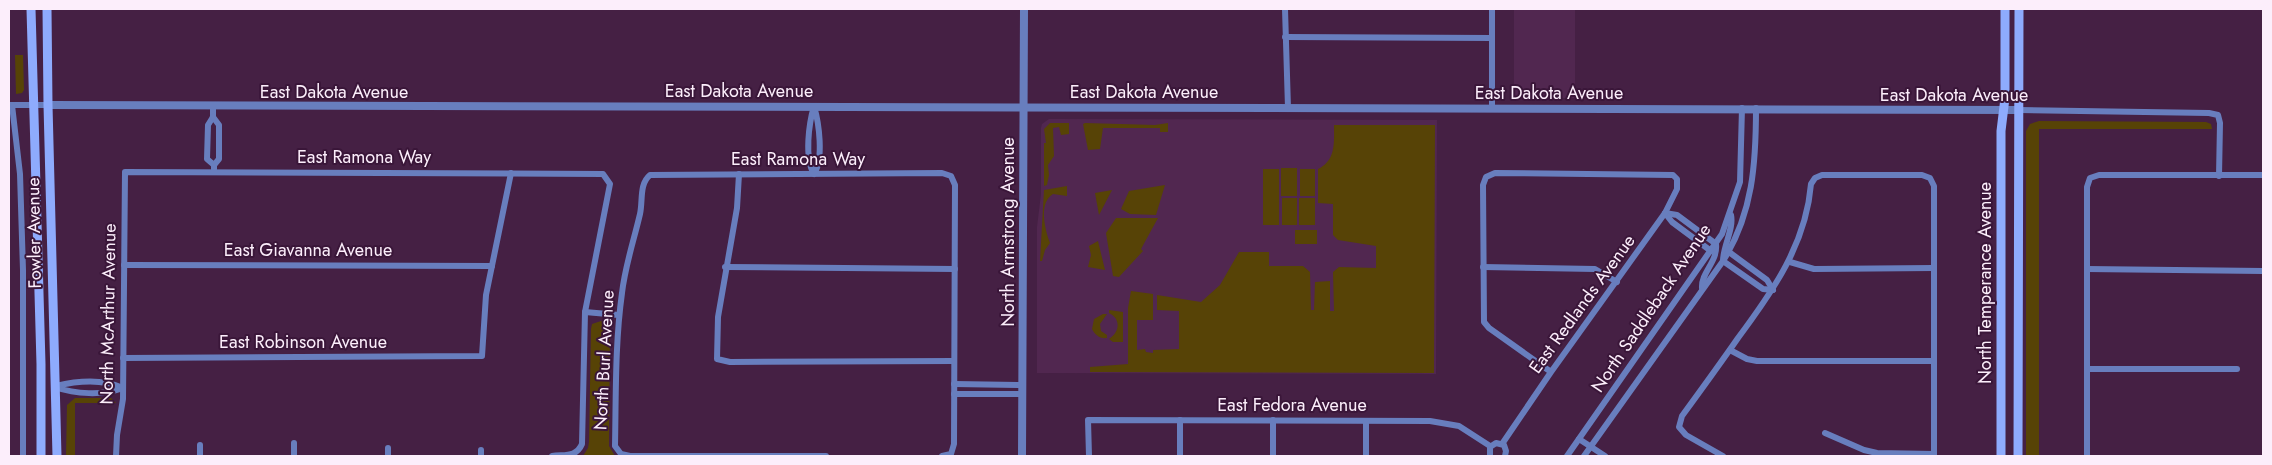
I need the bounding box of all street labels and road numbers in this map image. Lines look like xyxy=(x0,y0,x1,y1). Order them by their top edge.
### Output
street label: East Dakota Avenue xyxy=(665,78,813,104)
street label: East Dakota Avenue xyxy=(260,79,408,105)
street label: East Dakota Avenue xyxy=(1070,79,1218,105)
street label: East Dakota Avenue xyxy=(1475,80,1623,106)
street label: East Dakota Avenue xyxy=(1880,82,2028,108)
street label: North Armstrong Avenue xyxy=(995,137,1021,327)
street label: East Ramona Way xyxy=(297,144,431,170)
street label: East Ramona Way xyxy=(731,146,865,172)
street label: Fowler Avenue xyxy=(20,177,48,289)
street label: North Temperance Avenue xyxy=(1972,182,1998,384)
street label: North Saddleback Avenue xyxy=(1585,218,1717,398)
street label: North McArthur Avenue xyxy=(93,223,123,405)
street label: East Redlands Avenue xyxy=(1523,229,1641,379)
street label: East Giavanna Avenue xyxy=(224,237,392,263)
street label: North Burl Avenue xyxy=(587,289,621,431)
street label: East Robinson Avenue xyxy=(219,329,387,355)
street label: East Fedora Avenue xyxy=(1217,392,1367,418)

